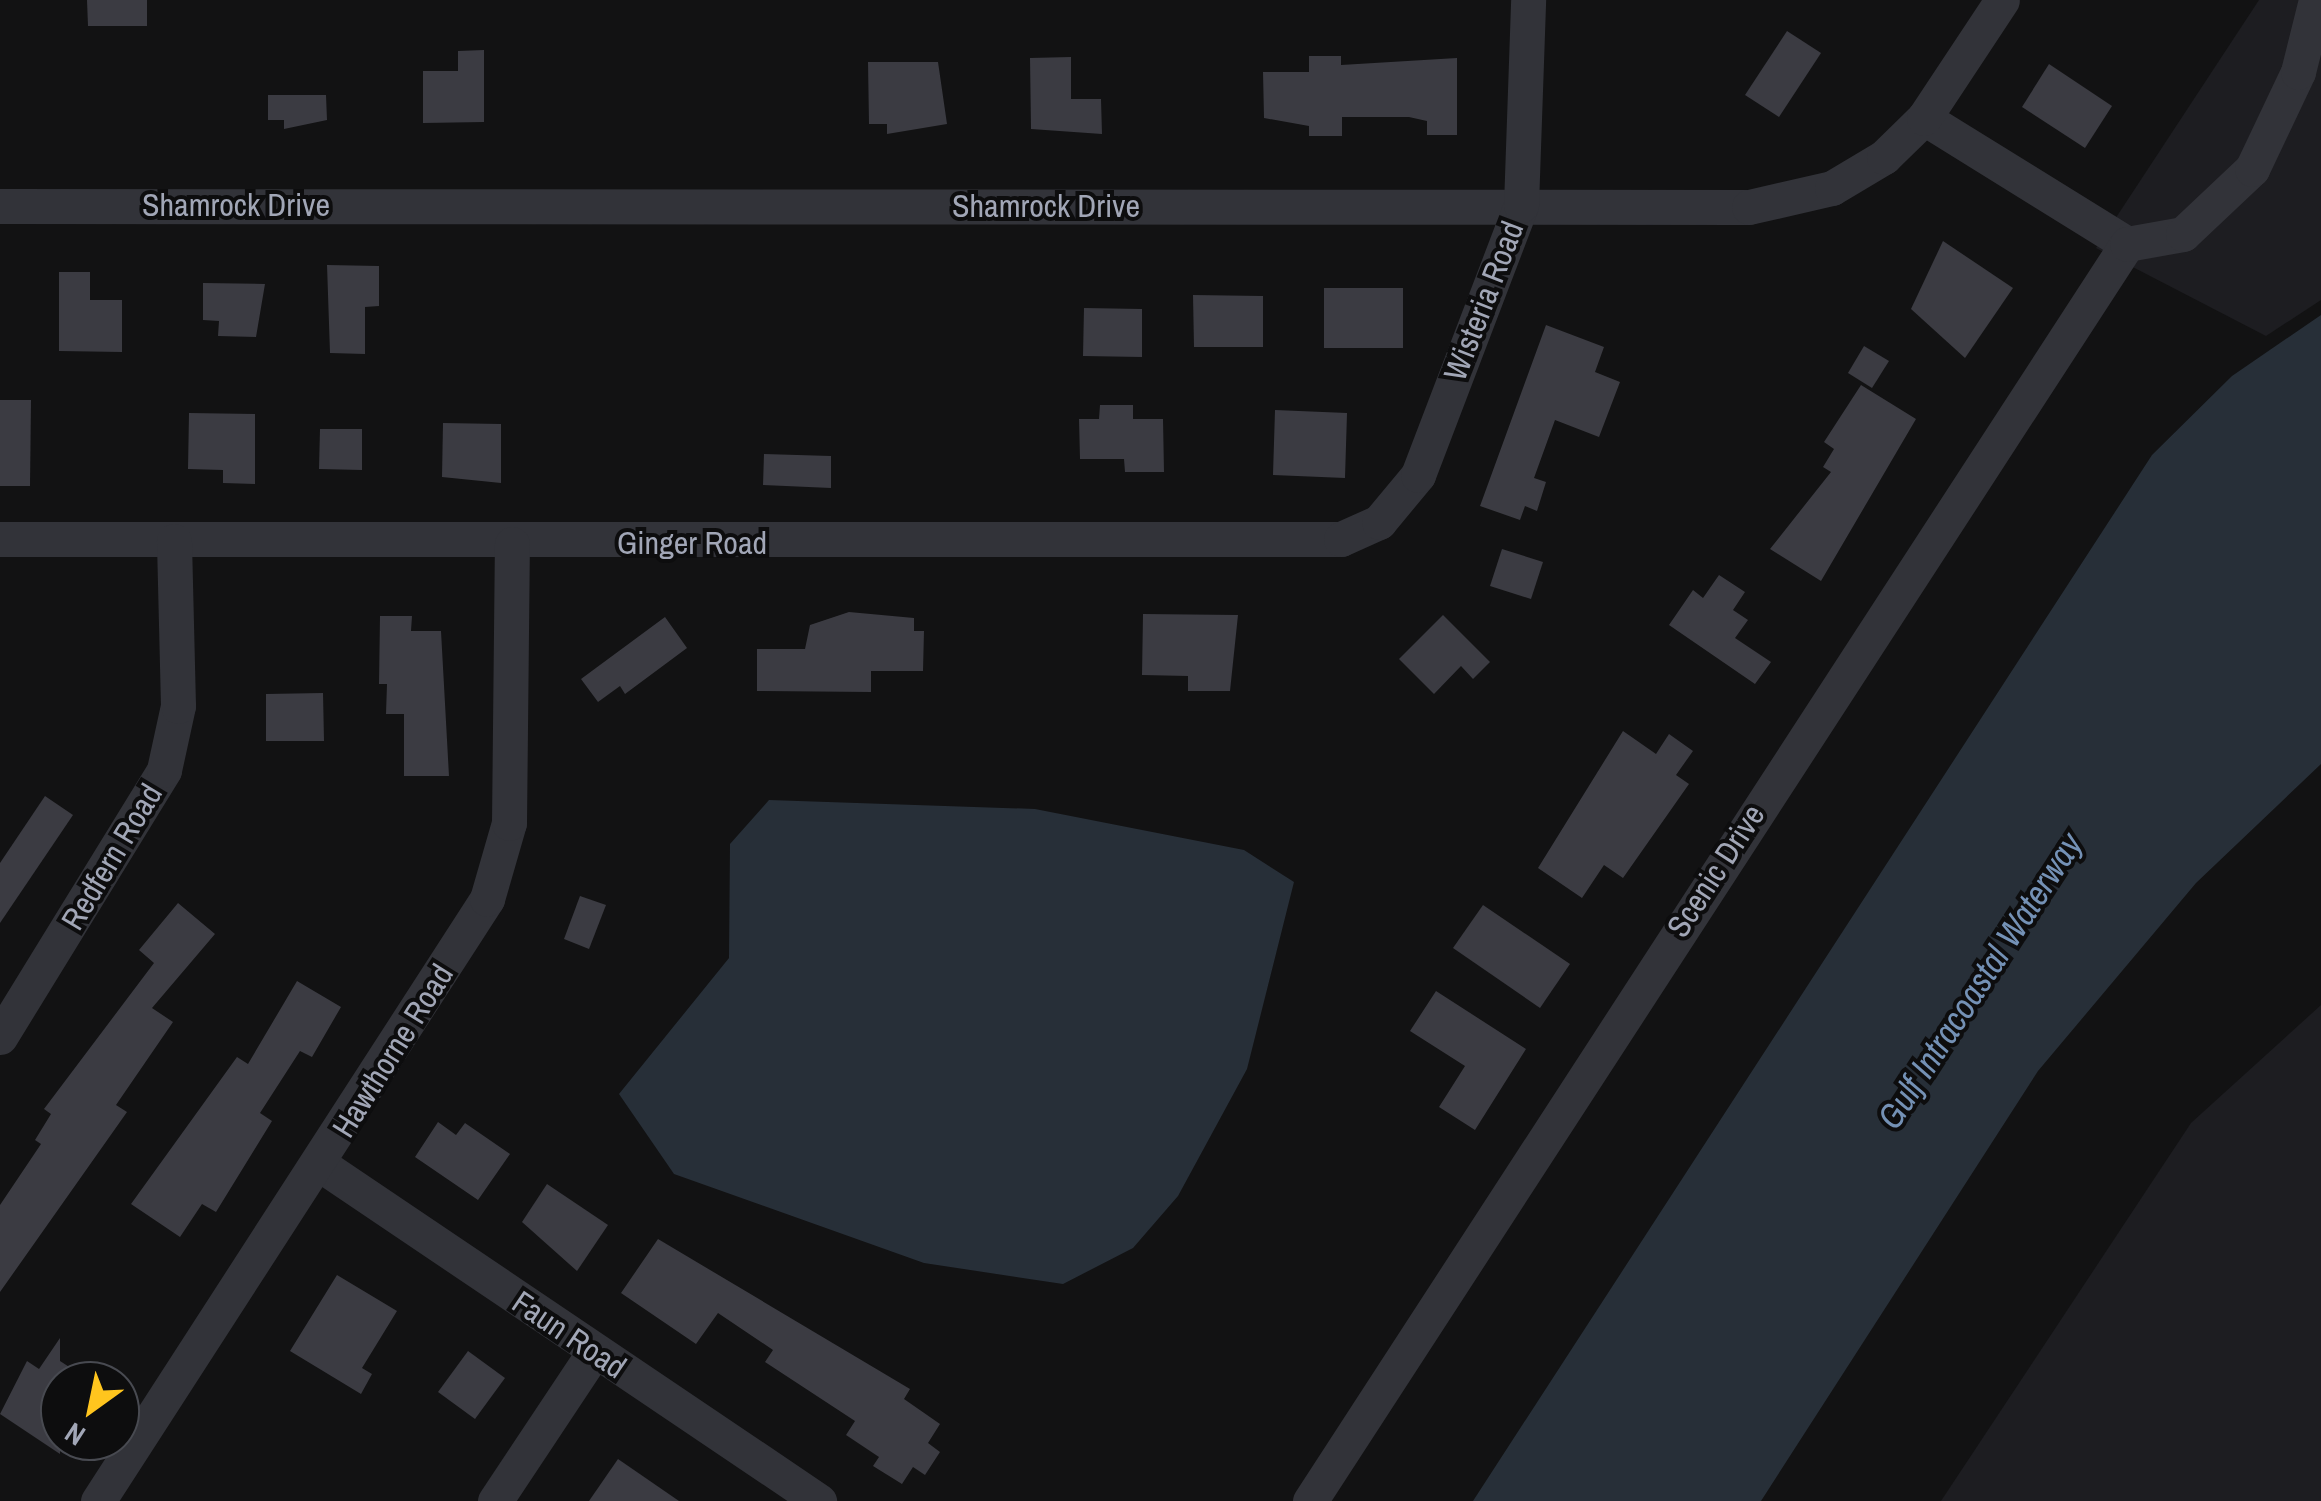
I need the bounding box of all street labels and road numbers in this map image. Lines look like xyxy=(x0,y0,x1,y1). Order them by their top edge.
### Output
street label: Shamrock Drive xyxy=(142,186,330,224)
street label: Shamrock Drive xyxy=(952,187,1140,225)
street label: Wisteria Road xyxy=(1436,216,1532,386)
street label: Ginger Road xyxy=(617,524,767,562)
street label: Redfern Road xyxy=(53,777,171,937)
street label: Scenic Drive xyxy=(1659,798,1773,944)
street label: Hawthorne Road xyxy=(325,957,461,1145)
street label: Faun Road xyxy=(505,1283,633,1387)

